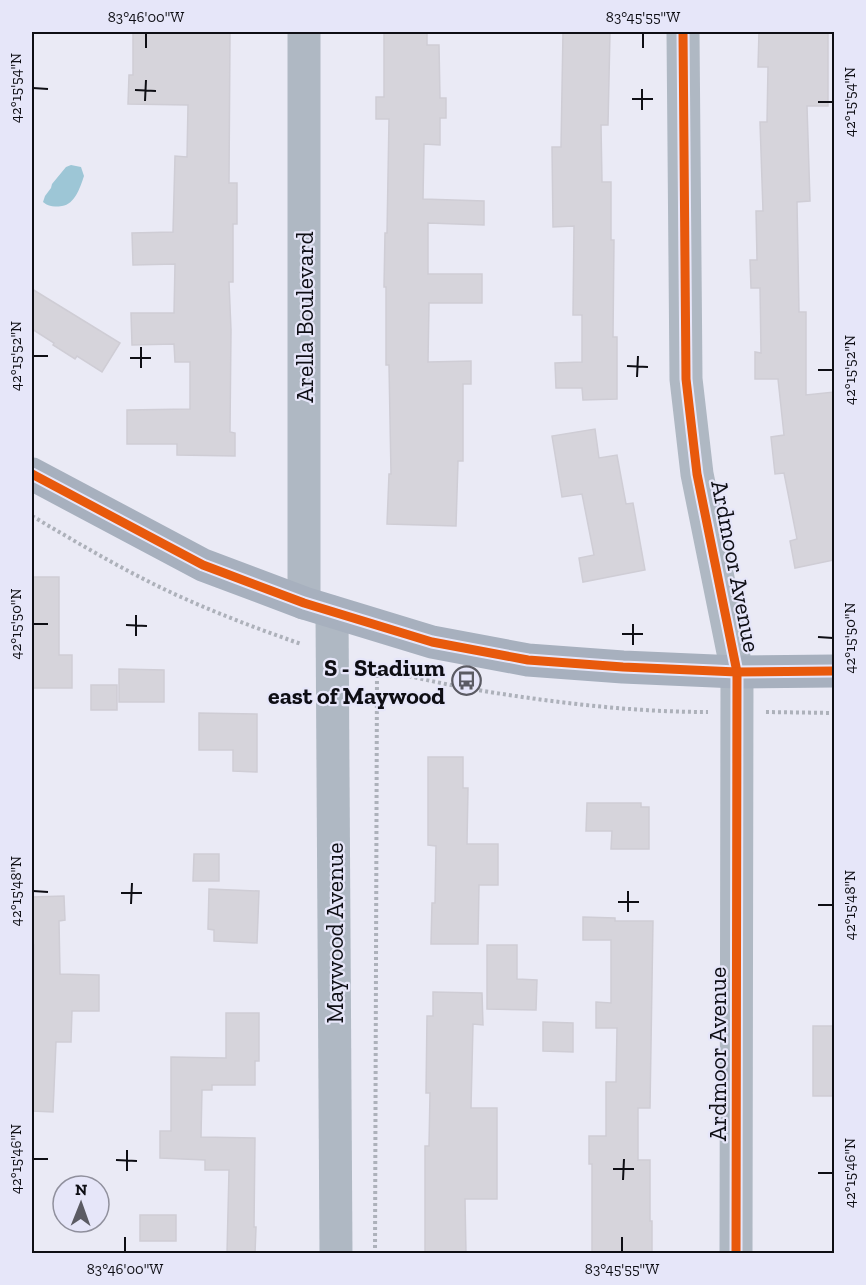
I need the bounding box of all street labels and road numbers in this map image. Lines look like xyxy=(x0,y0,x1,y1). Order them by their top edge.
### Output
street label: Arella Boulevard xyxy=(290,231,319,403)
street label: Ardmoor Avenue xyxy=(705,478,767,654)
street label: Maywood Avenue xyxy=(320,843,349,1023)
street label: Ardmoor Avenue xyxy=(703,967,732,1141)

